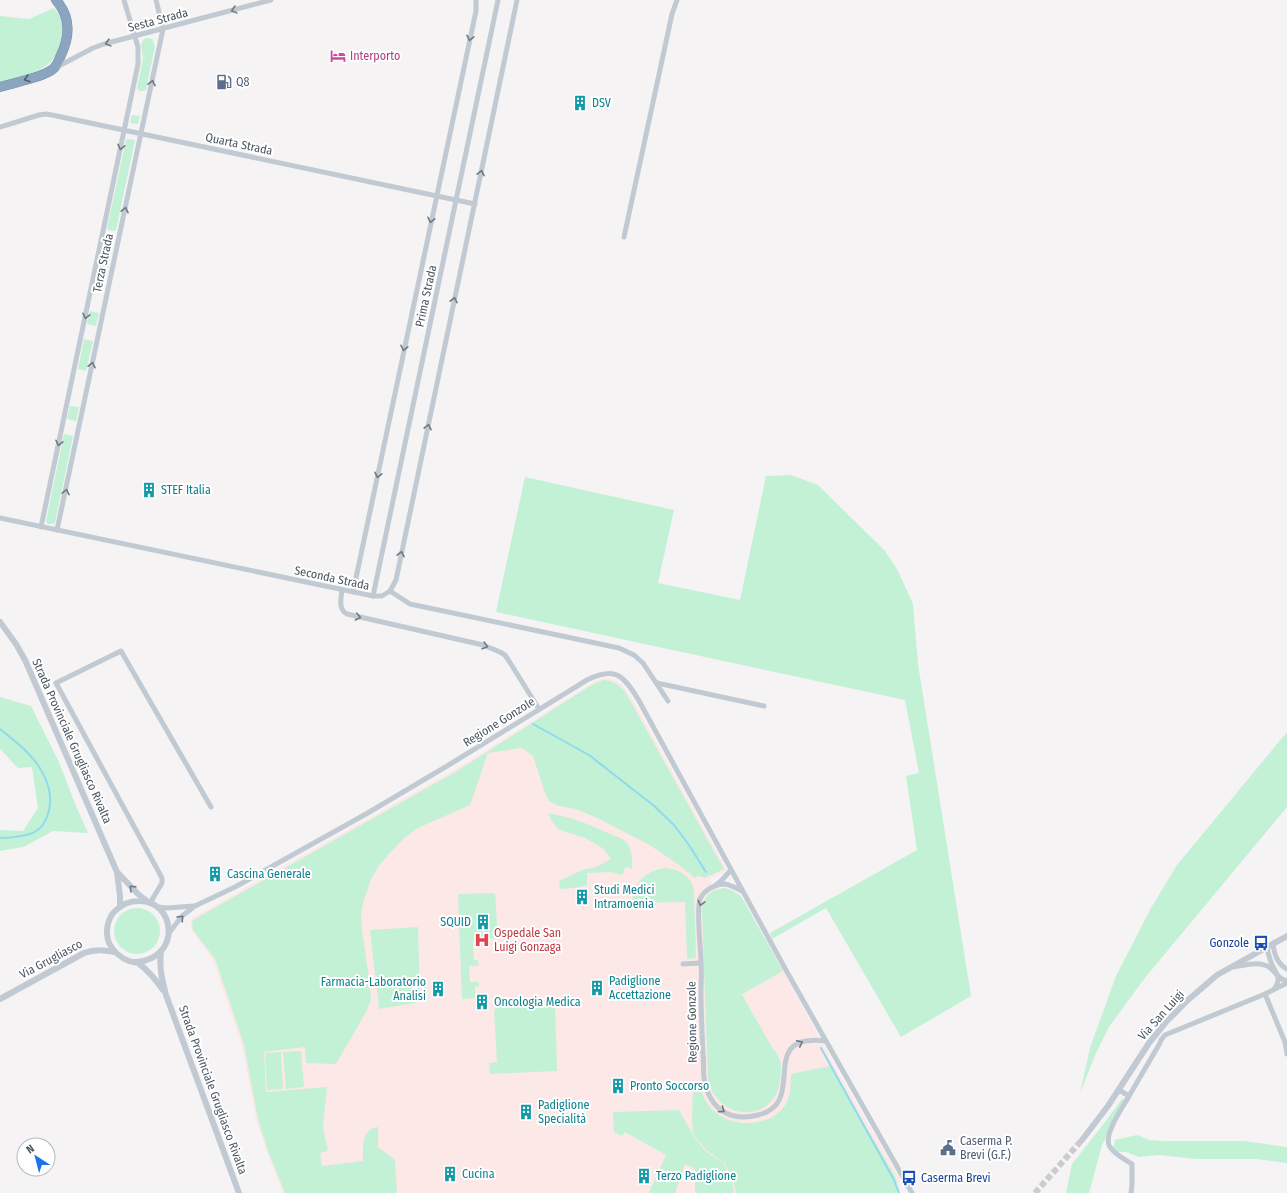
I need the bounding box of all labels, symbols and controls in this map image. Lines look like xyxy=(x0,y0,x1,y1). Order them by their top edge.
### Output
street label: Sesta Strada xyxy=(127,5,190,35)
one-way arrow xyxy=(230,5,237,14)
one-way arrow xyxy=(466,35,474,42)
one-way arrow xyxy=(105,39,111,47)
hotel icon: Interporto xyxy=(329,47,347,65)
place label: Interporto xyxy=(350,49,400,63)
fuel station icon: Q8 xyxy=(215,73,233,91)
one-way arrow xyxy=(24,74,31,83)
place label: Q8 xyxy=(236,75,250,89)
one-way arrow xyxy=(147,80,155,86)
building icon: DSV xyxy=(571,94,589,112)
place label: DSV xyxy=(592,96,612,110)
street label: Quarta Strada xyxy=(204,130,274,158)
one-way arrow xyxy=(117,144,125,150)
one-way arrow xyxy=(477,169,485,176)
one-way arrow xyxy=(120,207,128,213)
one-way arrow xyxy=(427,217,436,223)
street label: Terza Strada xyxy=(90,232,116,294)
street label: Prima Strada xyxy=(413,264,439,328)
one-way arrow xyxy=(450,297,458,303)
one-way arrow xyxy=(82,312,90,319)
one-way arrow xyxy=(401,344,409,351)
one-way arrow xyxy=(88,361,96,368)
one-way arrow xyxy=(423,424,431,430)
one-way arrow xyxy=(55,440,63,446)
one-way arrow xyxy=(374,472,382,478)
building icon: STEF Italia xyxy=(140,481,158,499)
place label: STEF Italia xyxy=(161,483,211,497)
one-way arrow xyxy=(61,489,69,495)
one-way arrow xyxy=(396,551,405,557)
street label: Seconda Strada xyxy=(293,563,371,593)
one-way arrow xyxy=(354,612,361,621)
one-way arrow xyxy=(481,641,488,650)
street label: Strada Provinciale Grugliasco Rivalta xyxy=(29,656,115,826)
street label: Regione Gonzole xyxy=(461,694,537,750)
building icon: Cascina Generale xyxy=(206,865,224,883)
place label: Cascina Generale xyxy=(227,867,311,881)
place label: Studi Medici Intramoenia xyxy=(594,883,655,911)
one-way arrow xyxy=(129,885,137,893)
building icon: Studi Medici Intramoenia xyxy=(573,888,591,906)
one-way arrow xyxy=(697,899,705,906)
building icon: SQUID xyxy=(474,913,492,931)
one-way arrow xyxy=(176,915,183,923)
place label: SQUID xyxy=(440,915,471,929)
place label: Ospedale San Luigi Gonzaga xyxy=(494,926,561,954)
hospital icon: Ospedale San Luigi Gonzaga xyxy=(473,931,491,949)
bus stop icon: Gonzole xyxy=(1252,934,1270,952)
place label: Gonzole xyxy=(1209,936,1249,950)
street label: Via Grugliasco xyxy=(17,937,85,981)
place label: Padiglione Accettazione xyxy=(609,974,671,1002)
place label: Farmacia-Laboratorio Analisi xyxy=(321,975,426,1003)
building icon: Padiglione Accettazione xyxy=(588,979,606,997)
building icon: Farmacia-Laboratorio Analisi xyxy=(429,980,447,998)
street label: Regione Gonzole xyxy=(684,981,700,1063)
street label: Via San Luigi xyxy=(1135,987,1187,1043)
building icon: Oncologia Medica xyxy=(473,993,491,1011)
place label: Oncologia Medica xyxy=(494,995,581,1009)
street label: Strada Provinciale Grugliasco Rivalta xyxy=(176,1004,250,1177)
one-way arrow xyxy=(796,1040,803,1048)
building icon: Pronto Soccorso xyxy=(609,1077,627,1095)
place label: Pronto Soccorso xyxy=(630,1079,709,1093)
place label: Padiglione Specialità xyxy=(538,1098,589,1126)
building icon: Padiglione Specialità xyxy=(517,1103,535,1121)
one-way arrow xyxy=(718,1105,725,1113)
place label: Caserma P. Brevi (G.F.) xyxy=(960,1134,1013,1162)
north arrow xyxy=(16,1137,56,1177)
public building icon: Caserma P. Brevi (G.F.) xyxy=(939,1139,957,1157)
text: N xyxy=(24,1142,37,1157)
building icon: Cucina xyxy=(441,1165,459,1183)
place label: Cucina xyxy=(462,1167,495,1181)
building icon: Terzo Padiglione xyxy=(635,1167,653,1185)
place label: Terzo Padiglione xyxy=(656,1169,736,1183)
bus stop icon: Caserma Brevi xyxy=(900,1169,918,1187)
place label: Caserma Brevi xyxy=(921,1171,991,1185)

